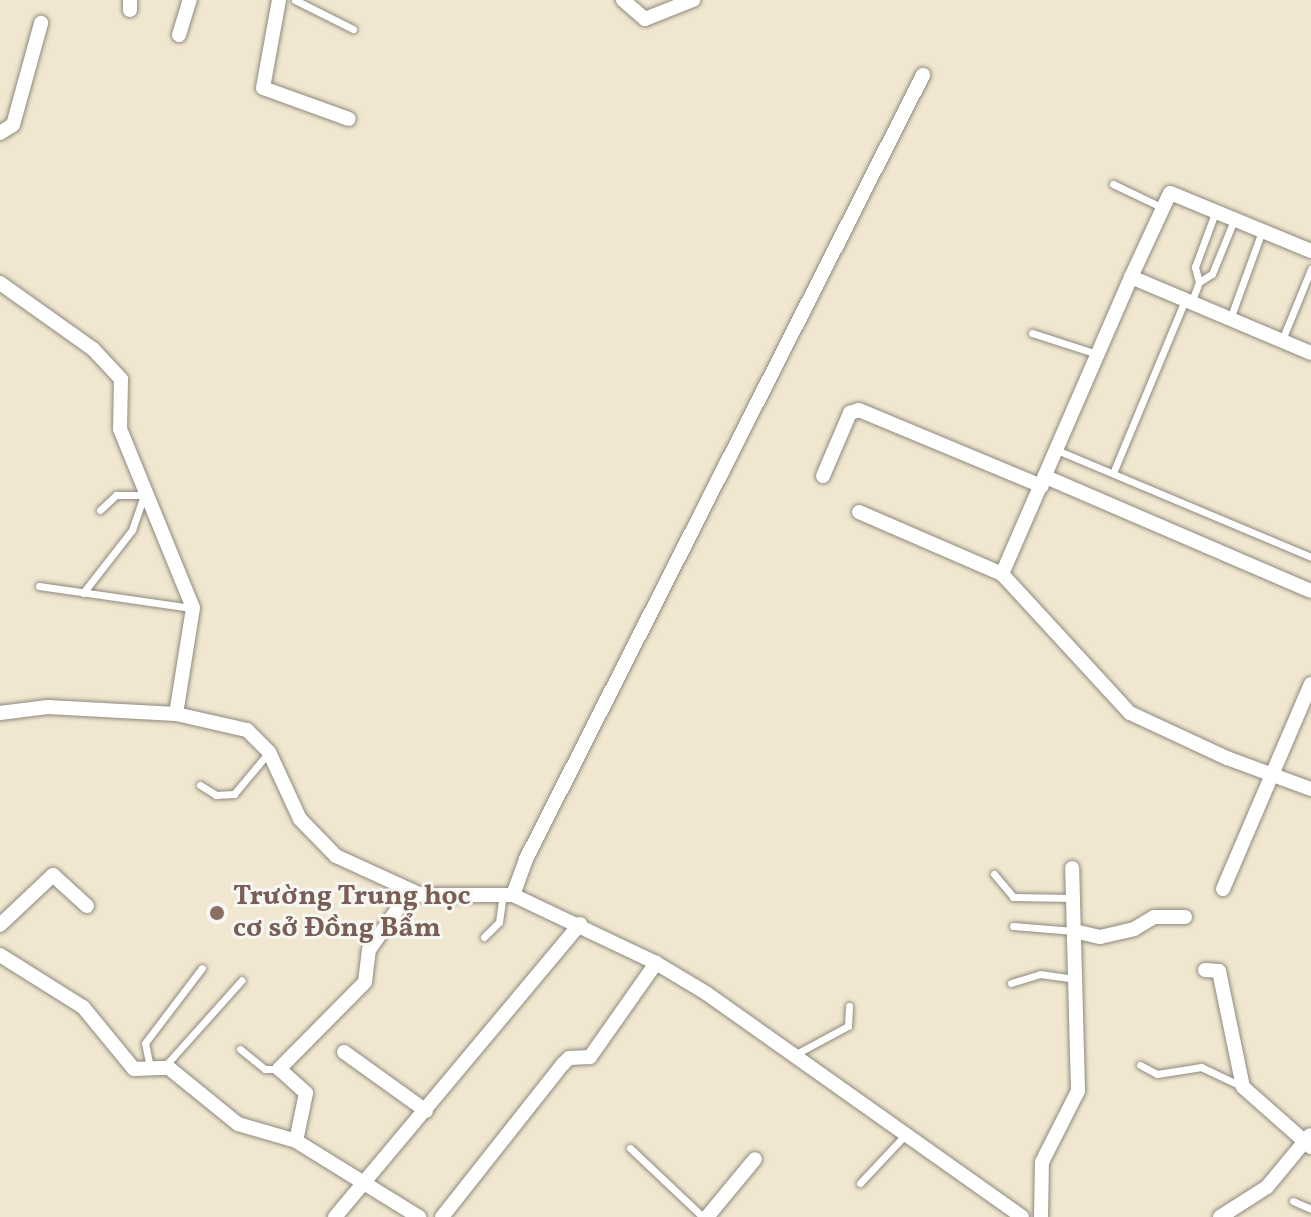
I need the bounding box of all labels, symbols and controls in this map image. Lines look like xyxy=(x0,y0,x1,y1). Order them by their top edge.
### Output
place label: Trường Trung học cơ sở Đồng Bẩm xyxy=(233,880,471,946)
marker: Trường Trung học cơ sở Đồng Bẩm xyxy=(208,904,226,922)

